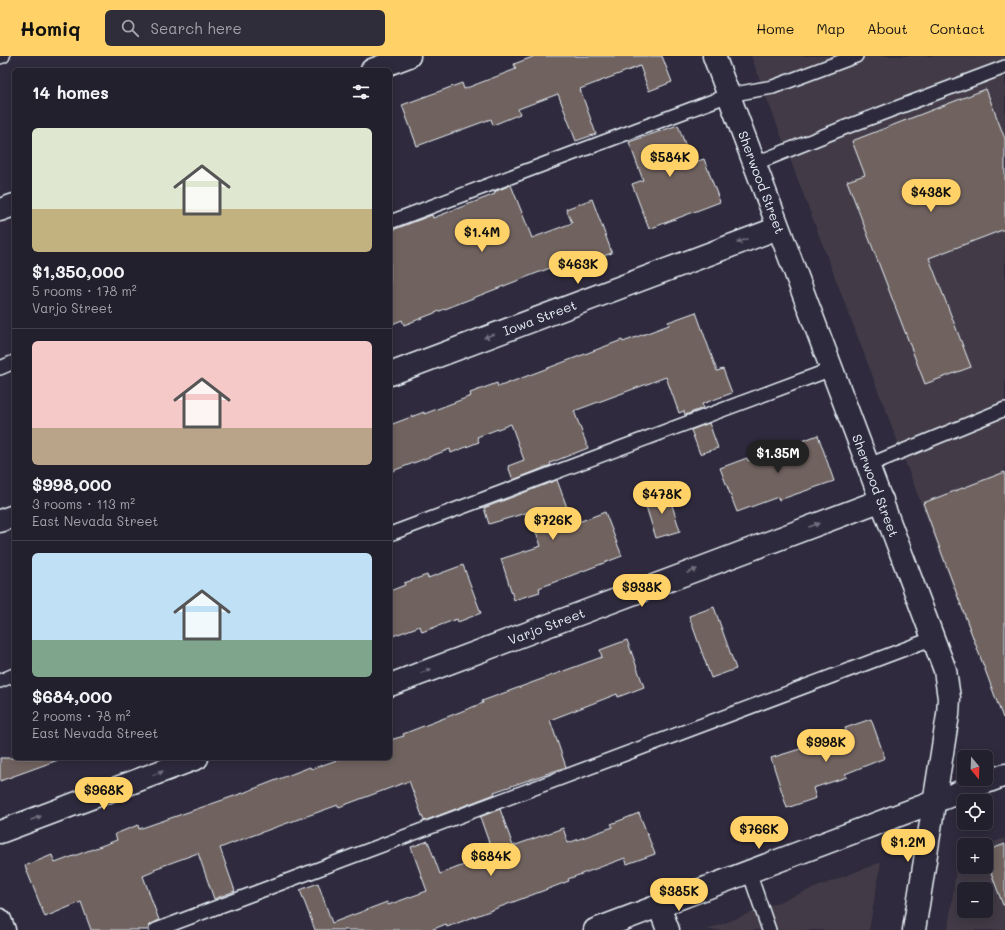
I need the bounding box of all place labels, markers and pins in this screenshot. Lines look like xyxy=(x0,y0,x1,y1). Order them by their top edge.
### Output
pin: $584K xyxy=(642,144,698,178)
pin: $438K xyxy=(903,179,959,213)
pin: $1.4M xyxy=(454,219,510,253)
pin: $463K xyxy=(550,251,606,285)
pin: $1.35M xyxy=(745,440,811,474)
pin: $478K xyxy=(634,481,690,515)
pin: $726K xyxy=(525,507,581,541)
pin: $938K xyxy=(614,574,670,608)
pin: $998K xyxy=(798,729,854,763)
pin: $968K xyxy=(76,777,132,811)
pin: $766K xyxy=(731,816,787,850)
pin: $1.2M xyxy=(880,829,936,863)
pin: $684K xyxy=(463,843,519,877)
pin: $385K xyxy=(651,878,707,912)

